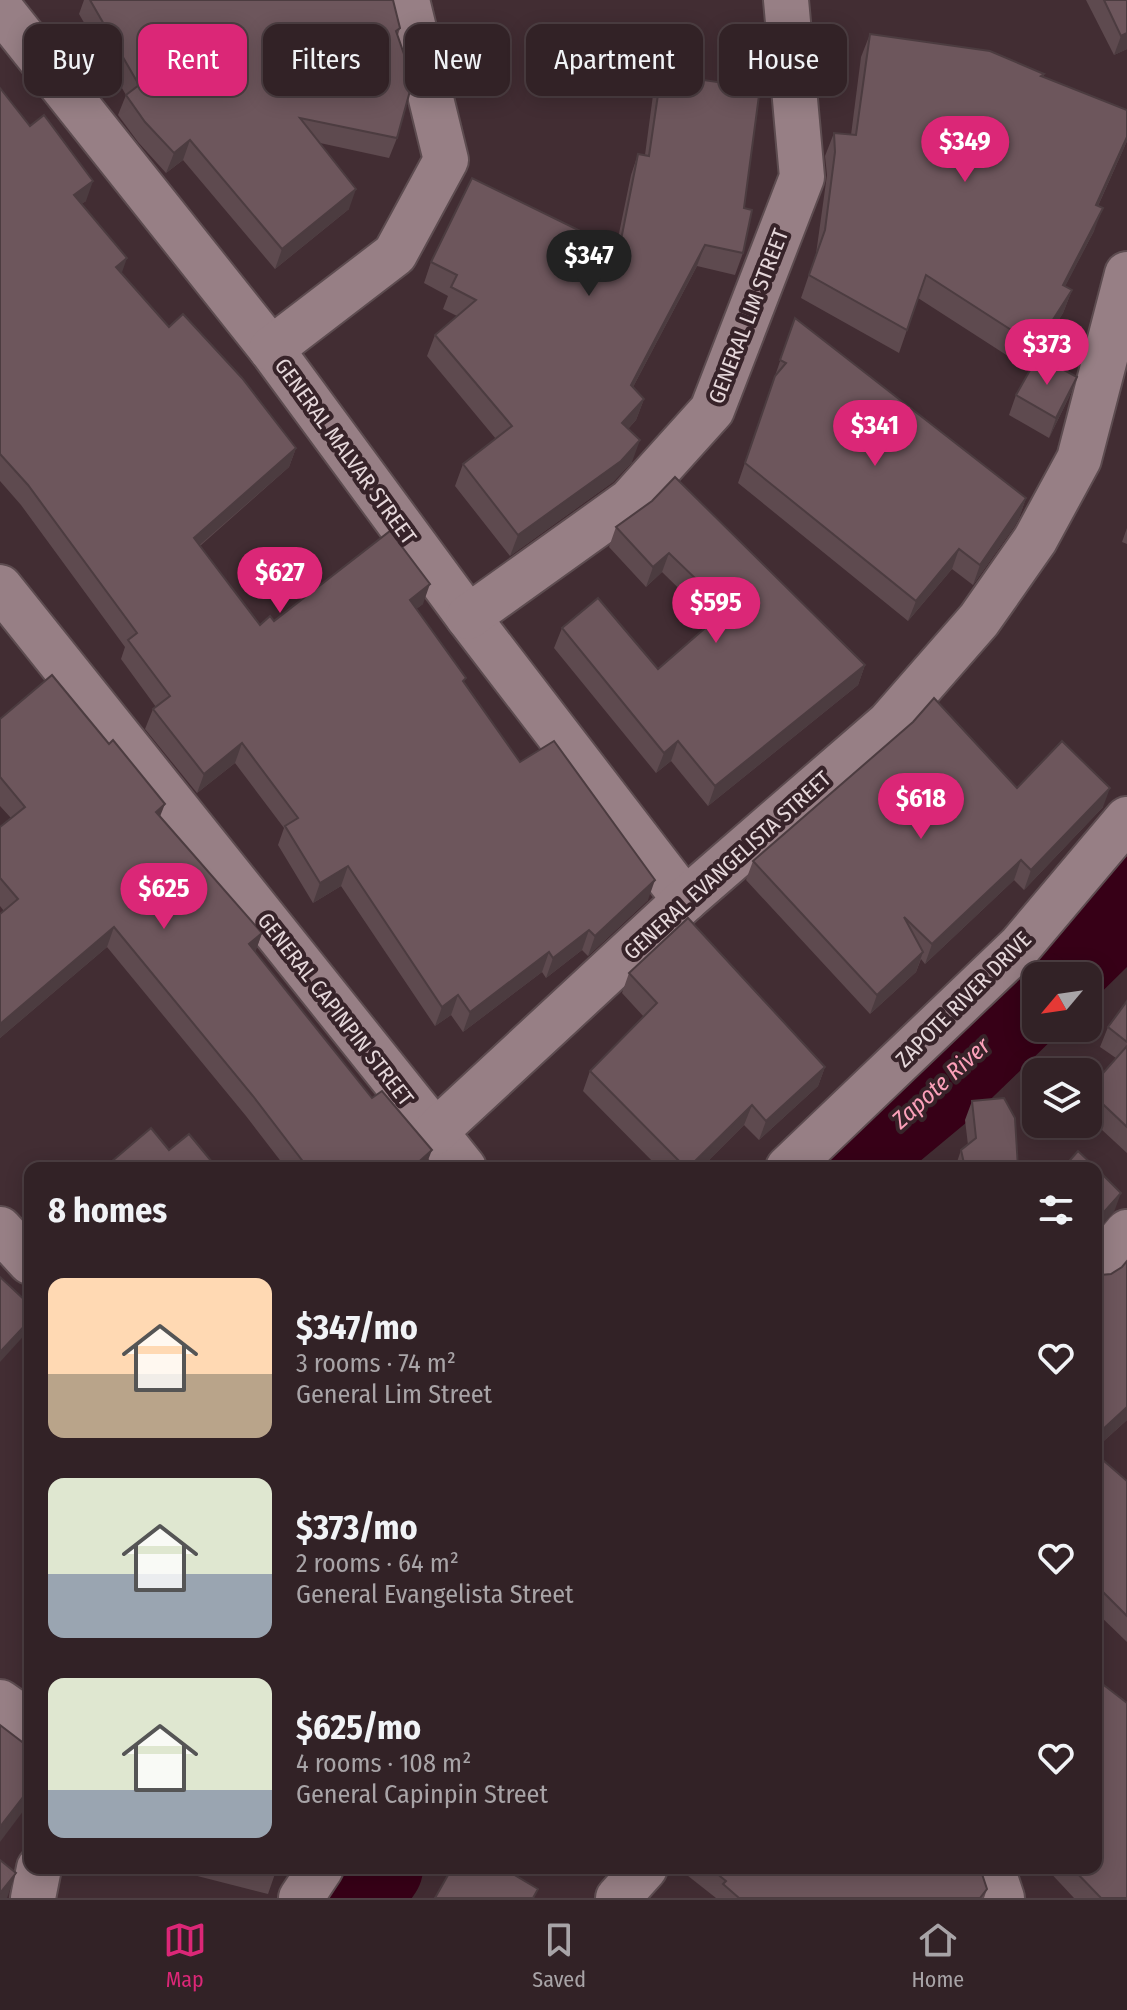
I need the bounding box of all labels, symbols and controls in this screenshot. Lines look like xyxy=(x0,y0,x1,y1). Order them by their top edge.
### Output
chip: Buy xyxy=(24,24,122,96)
chip: Rent xyxy=(138,24,247,96)
chip: Filters xyxy=(263,24,389,96)
chip: New xyxy=(405,24,510,96)
chip: Apartment xyxy=(526,24,703,96)
chip: House xyxy=(719,24,847,96)
pin: $349 xyxy=(918,116,1012,184)
text: $349 xyxy=(939,126,991,157)
street label: GENERAL LIM STREET xyxy=(703,224,794,407)
pin: $347 xyxy=(542,230,636,298)
text: $347 xyxy=(564,240,614,271)
pin: $373 xyxy=(1000,319,1094,387)
text: $373 xyxy=(1023,329,1071,360)
street label: GENERAL MALVAR STREET xyxy=(269,353,423,550)
pin: $341 xyxy=(828,400,922,468)
text: $341 xyxy=(851,410,899,441)
pin: $627 xyxy=(233,547,327,615)
text: $627 xyxy=(255,557,305,588)
pin: $595 xyxy=(669,577,763,645)
text: $595 xyxy=(690,587,742,618)
street label: GENERAL EVANGELISTA STREET xyxy=(618,765,837,966)
pin: $618 xyxy=(874,773,968,841)
text: $618 xyxy=(896,783,946,814)
pin: $625 xyxy=(117,863,211,931)
text: $625 xyxy=(138,873,190,904)
street label: GENERAL CAPINPIN STREET xyxy=(252,907,420,1112)
street label: ZAPOTE RIVER DRIVE xyxy=(890,926,1037,1073)
north arrow xyxy=(1022,962,1102,1042)
map controls xyxy=(1022,962,1102,1138)
water label: Zapote River xyxy=(886,1031,996,1135)
button: layers xyxy=(1022,1058,1102,1138)
icon: filters xyxy=(1034,1188,1078,1232)
text: 8 homes xyxy=(48,1190,167,1231)
text: $347/mo xyxy=(296,1307,418,1348)
icon: home xyxy=(112,1310,208,1406)
icon: heart xyxy=(1034,1336,1078,1380)
text: 3 rooms · 74 m² xyxy=(296,1348,456,1379)
text: General Lim Street xyxy=(296,1379,492,1410)
text: $373/mo xyxy=(296,1507,418,1548)
icon: home xyxy=(112,1510,208,1606)
icon: heart xyxy=(1034,1536,1078,1580)
text: 2 rooms · 64 m² xyxy=(296,1548,459,1579)
text: General Evangelista Street xyxy=(296,1579,574,1610)
text: $625/mo xyxy=(296,1707,421,1748)
icon: home xyxy=(112,1710,208,1806)
icon: heart xyxy=(1034,1736,1078,1780)
text: 4 rooms · 108 m² xyxy=(296,1748,471,1779)
text: General Capinpin Street xyxy=(296,1779,548,1810)
tab: Map xyxy=(163,1918,207,1993)
tab: Saved xyxy=(532,1918,586,1993)
tab: Home xyxy=(912,1918,964,1993)

